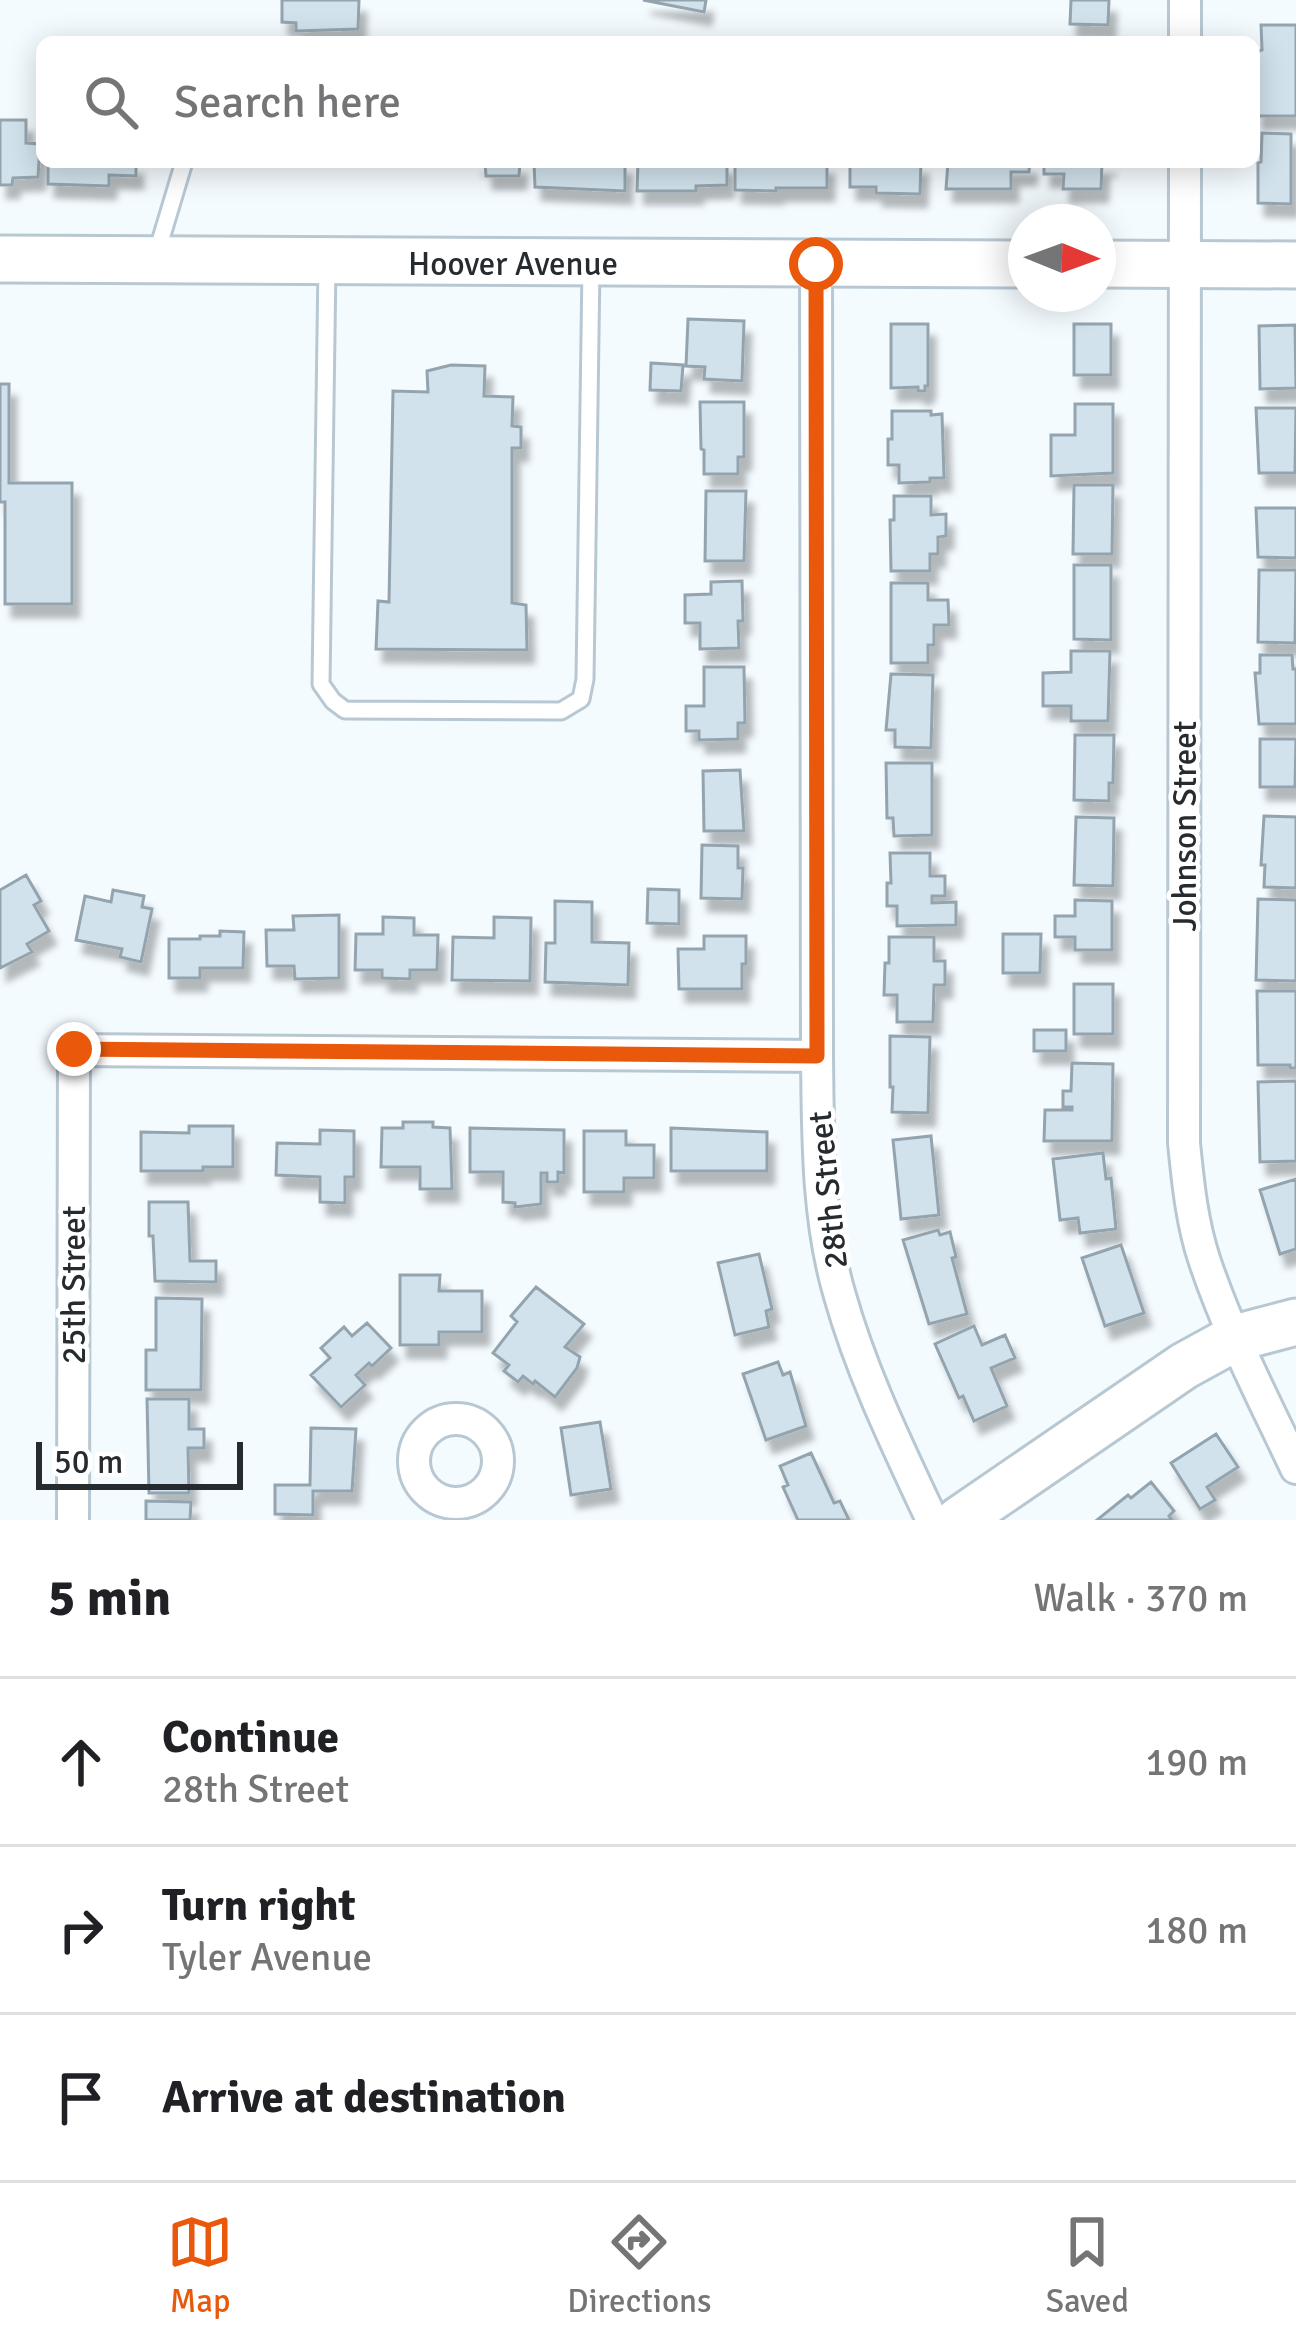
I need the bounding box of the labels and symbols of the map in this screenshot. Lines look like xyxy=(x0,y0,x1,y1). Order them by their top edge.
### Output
north arrow xyxy=(1008,204,1116,312)
route start xyxy=(789,237,843,291)
street label: Hoover Avenue xyxy=(408,244,618,285)
street label: Johnson Street xyxy=(1165,721,1206,931)
route end xyxy=(47,1022,101,1076)
street label: 28th Street xyxy=(800,1109,857,1271)
street label: 25th Street xyxy=(54,1206,95,1364)
scale bar xyxy=(36,1436,243,1489)

